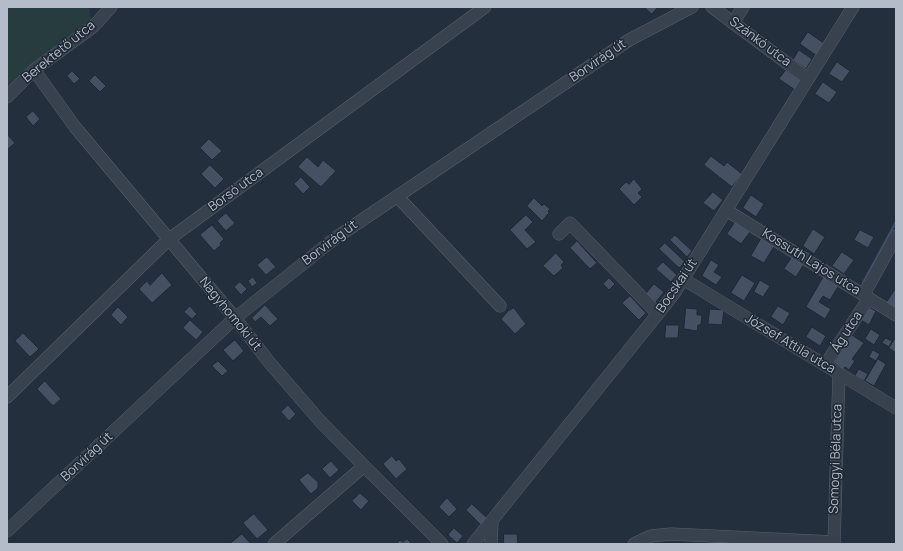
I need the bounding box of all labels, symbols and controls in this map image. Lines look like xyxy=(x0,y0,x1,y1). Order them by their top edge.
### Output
street label: Szánkó utca xyxy=(726,14,794,70)
street label: Berektető utca xyxy=(20,18,98,86)
street label: Borvirág út xyxy=(567,36,629,86)
street label: Borsó utca xyxy=(205,165,267,215)
street label: Borvirág út xyxy=(299,217,361,269)
street label: Kossuth Lajos utca xyxy=(759,225,863,299)
street label: Bocskai út xyxy=(653,256,701,316)
street label: Nagyhomoki út xyxy=(196,274,264,354)
street label: Ág utca xyxy=(828,309,866,355)
street label: József Attila utca xyxy=(742,311,838,377)
street label: Somogyi Béla utca xyxy=(826,404,846,514)
street label: Borvirág út xyxy=(58,429,116,485)

